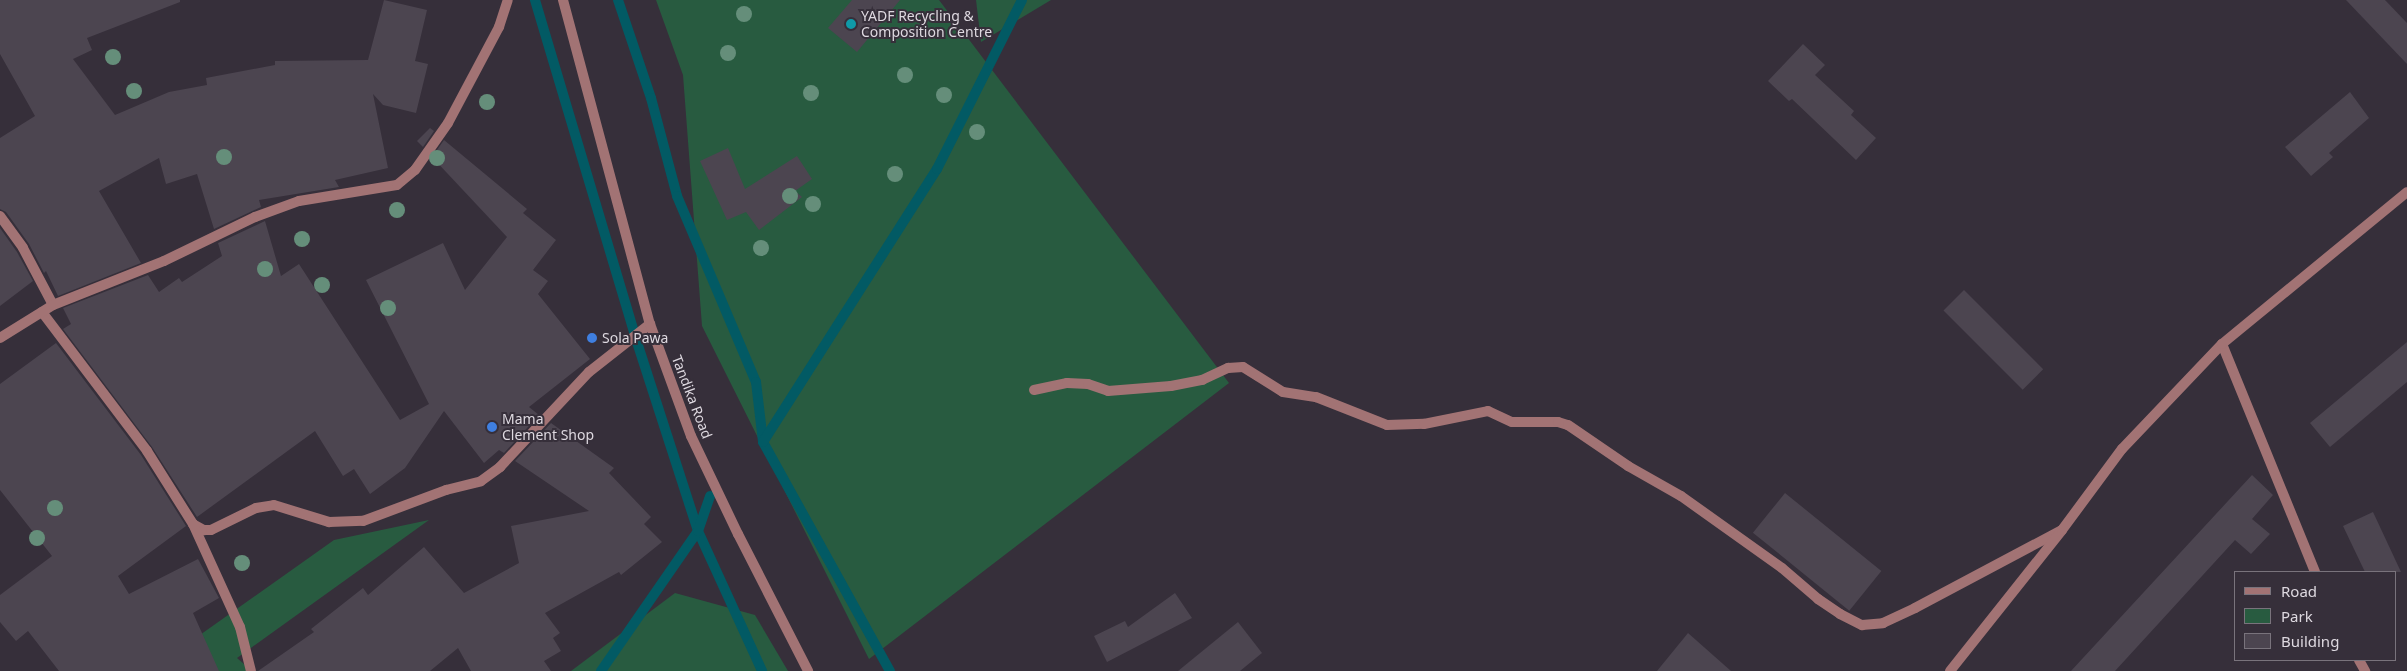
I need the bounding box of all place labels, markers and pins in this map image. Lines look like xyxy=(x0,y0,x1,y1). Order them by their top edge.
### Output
place label: YADF Recycling & Composition Centre xyxy=(861,8,992,40)
marker: YADF Recycling & Composition Centre xyxy=(845,18,857,30)
place label: Sola Pawa xyxy=(602,330,668,346)
marker: Sola Pawa xyxy=(586,332,598,344)
place label: Mama Clement Shop xyxy=(502,411,594,444)
marker: Mama Clement Shop xyxy=(486,421,498,433)

